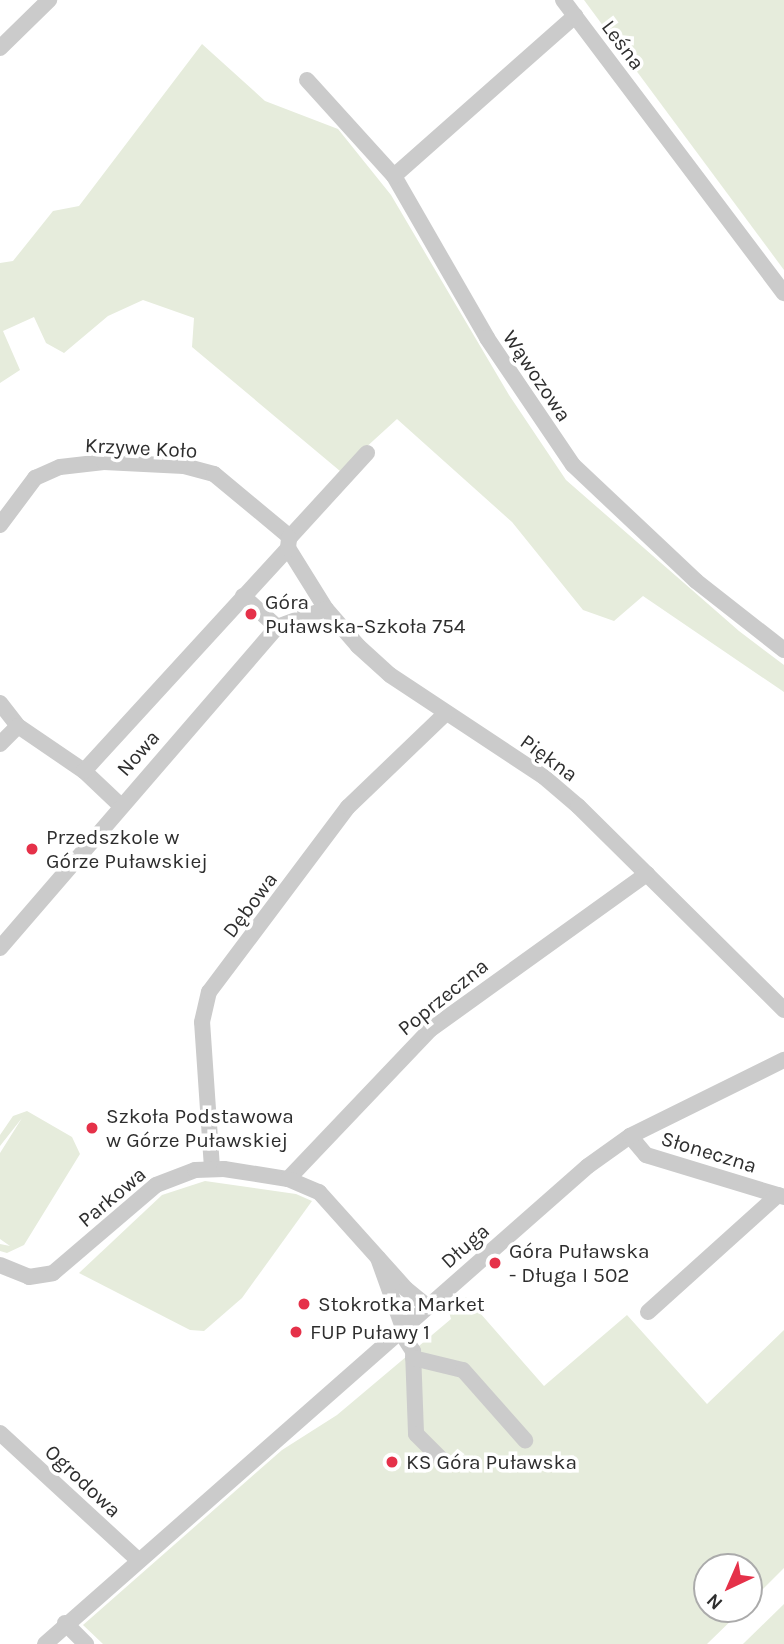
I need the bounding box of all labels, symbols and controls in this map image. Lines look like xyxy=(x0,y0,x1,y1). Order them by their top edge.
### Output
street label: Leśna xyxy=(596,15,650,75)
street label: Wąwozowa xyxy=(497,326,577,426)
street label: Krzywe Koło xyxy=(84,432,198,464)
place label: Góra Puławska-Szkoła 754 xyxy=(265,589,466,639)
marker: Góra Puławska-Szkoła 754 xyxy=(243,606,259,622)
street label: Nowa xyxy=(111,725,165,781)
street label: Piękna xyxy=(515,729,583,787)
place label: Przedszkole w Górze Puławskiej xyxy=(46,824,208,874)
marker: Przedszkole w Górze Puławskiej xyxy=(24,841,40,857)
street label: Dębowa xyxy=(217,867,283,943)
street label: Poprzeczna xyxy=(393,953,493,1041)
place label: Szkoła Podstawowa w Górze Puławskiej xyxy=(106,1103,294,1153)
marker: Szkoła Podstawowa w Górze Puławskiej xyxy=(84,1120,100,1136)
street label: Słoneczna xyxy=(658,1126,760,1178)
street label: Parkowa xyxy=(73,1161,151,1233)
street label: Długa xyxy=(436,1218,494,1274)
place label: Góra Puławska - Długa I 502 xyxy=(509,1238,650,1288)
marker: Góra Puławska - Długa I 502 xyxy=(487,1255,503,1271)
place label: Stokrotka Market xyxy=(318,1291,485,1317)
marker: Stokrotka Market xyxy=(296,1296,312,1312)
place label: FUP Puławy 1 xyxy=(310,1319,430,1345)
marker: FUP Puławy 1 xyxy=(288,1324,304,1340)
street label: Ogrodowa xyxy=(40,1439,126,1523)
place label: KS Góra Puławska xyxy=(406,1449,577,1475)
marker: KS Góra Puławska xyxy=(384,1454,400,1470)
north arrow xyxy=(693,1553,763,1623)
text: N xyxy=(702,1589,727,1614)

